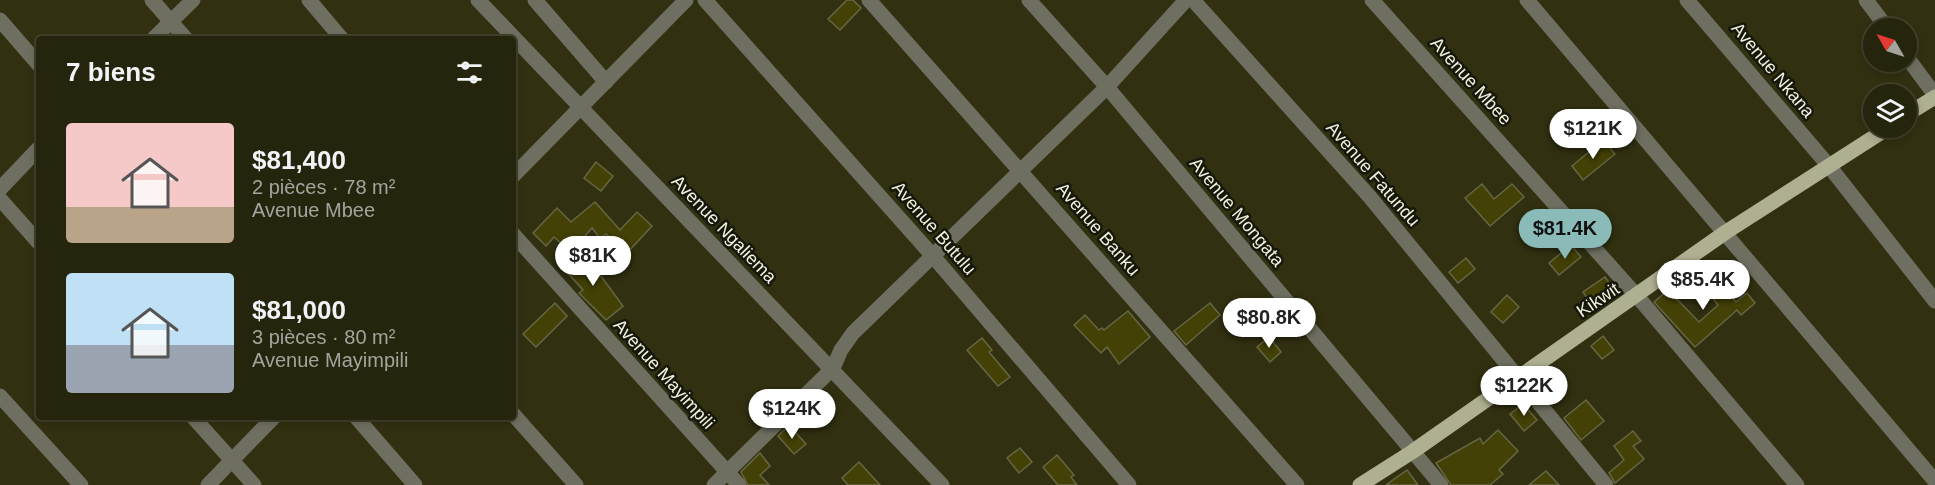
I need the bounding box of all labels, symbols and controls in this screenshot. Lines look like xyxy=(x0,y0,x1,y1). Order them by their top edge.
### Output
street label: Avenue Nkana xyxy=(1727,18,1819,122)
north arrow xyxy=(1863,18,1917,72)
map controls xyxy=(1863,18,1917,138)
street label: Avenue Mbee xyxy=(1427,33,1515,129)
icon: filters xyxy=(453,56,486,89)
text: 7 biens xyxy=(66,57,156,87)
button: layers xyxy=(1863,84,1917,138)
pin: $121K xyxy=(1551,109,1635,160)
text: $121K xyxy=(1564,117,1622,139)
street label: Avenue Fatundu xyxy=(1322,118,1424,230)
text: $81,400 xyxy=(252,145,346,175)
icon: home xyxy=(114,147,186,219)
street label: Avenue Mongata xyxy=(1186,154,1289,271)
street label: Avenue Ngaliema xyxy=(668,171,781,288)
text: 2 pièces · 78 m² xyxy=(252,176,395,198)
street label: Avenue Butulu xyxy=(888,177,980,279)
street label: Avenue Banku xyxy=(1052,178,1144,280)
text: Avenue Mbee xyxy=(252,199,375,221)
pin: $81.4K xyxy=(1516,209,1614,260)
text: $81.4K xyxy=(1533,217,1597,239)
pin: $81K xyxy=(557,236,629,287)
text: $81K xyxy=(569,244,617,266)
pin: $85.4K xyxy=(1654,260,1752,311)
text: $85.4K xyxy=(1671,268,1735,290)
street label: Kikwit xyxy=(1573,279,1623,321)
text: $81,000 xyxy=(252,295,346,325)
icon: home xyxy=(114,297,186,369)
pin: $80.8K xyxy=(1220,298,1318,349)
text: $80.8K xyxy=(1237,306,1301,328)
street label: Avenue Mayimpili xyxy=(609,315,719,433)
text: 3 pièces · 80 m² xyxy=(252,326,395,348)
text: Avenue Mayimpili xyxy=(252,349,408,371)
pin: $122K xyxy=(1482,366,1566,417)
text: $122K xyxy=(1495,374,1553,396)
pin: $124K xyxy=(750,389,834,440)
text: $124K xyxy=(763,397,821,419)

